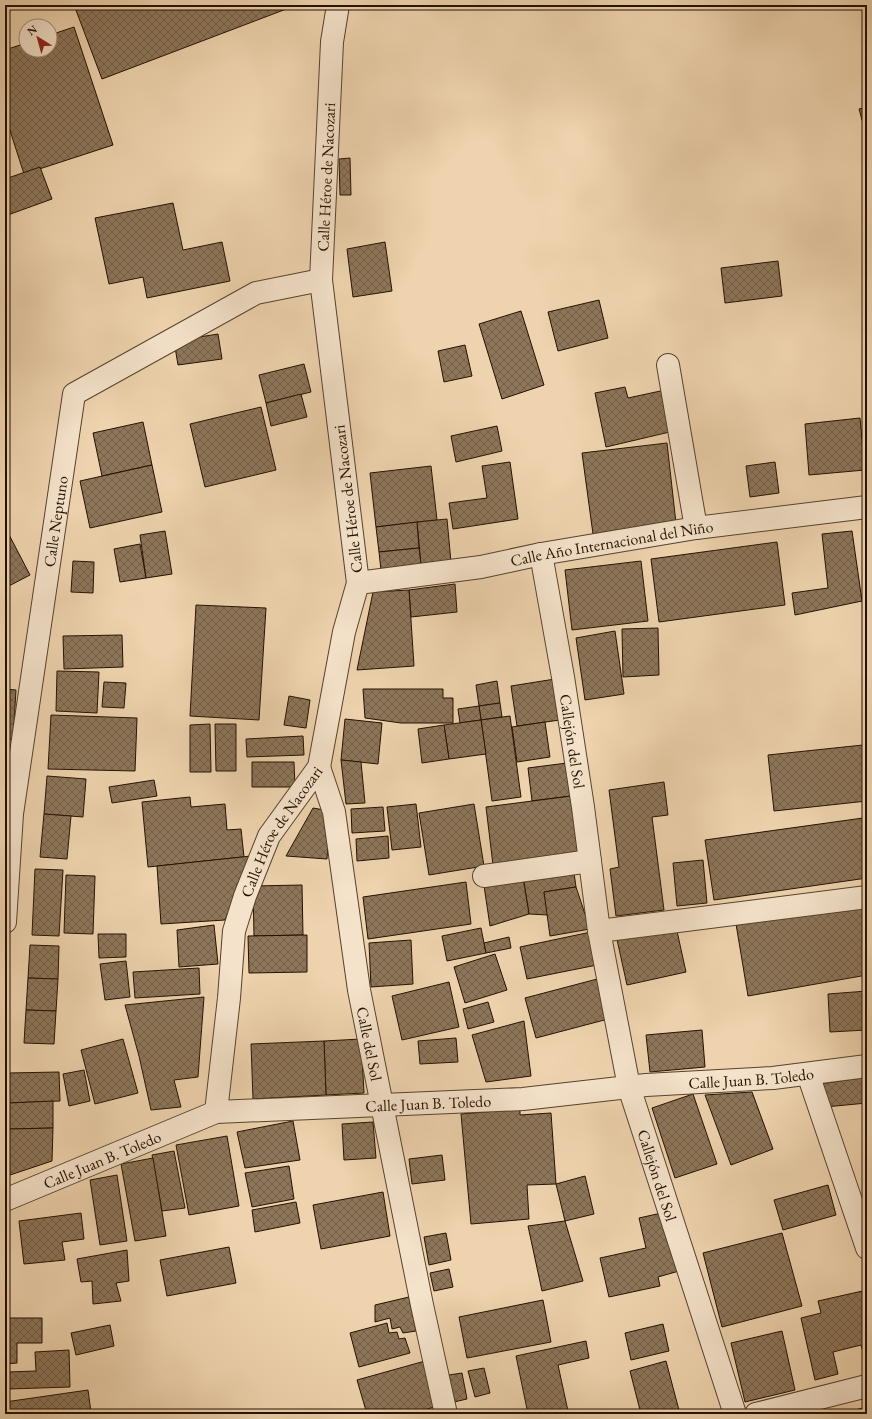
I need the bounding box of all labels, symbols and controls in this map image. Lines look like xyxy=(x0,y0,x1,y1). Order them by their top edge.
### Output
north arrow xyxy=(18,18,58,58)
text: N xyxy=(24,22,40,38)
street label: Calle Héroe de Nacozari xyxy=(312,102,340,252)
street label: Calle Héroe de Nacozari xyxy=(328,424,367,574)
street label: Calle Neptuno xyxy=(38,474,72,568)
street label: Calle Año Internacional del Niño xyxy=(508,515,714,571)
street label: Callejón del Sol xyxy=(555,693,591,790)
street label: Calle Héroe de Nacozari xyxy=(235,761,327,900)
street label: Calle del Sol xyxy=(352,1005,387,1083)
street label: Calle Juan B. Toledo xyxy=(688,1062,815,1093)
street label: Calle Juan B. Toledo xyxy=(365,1090,492,1116)
street label: Calle Juan B. Toledo xyxy=(40,1126,164,1193)
street label: Callejón del Sol xyxy=(633,1127,682,1224)

